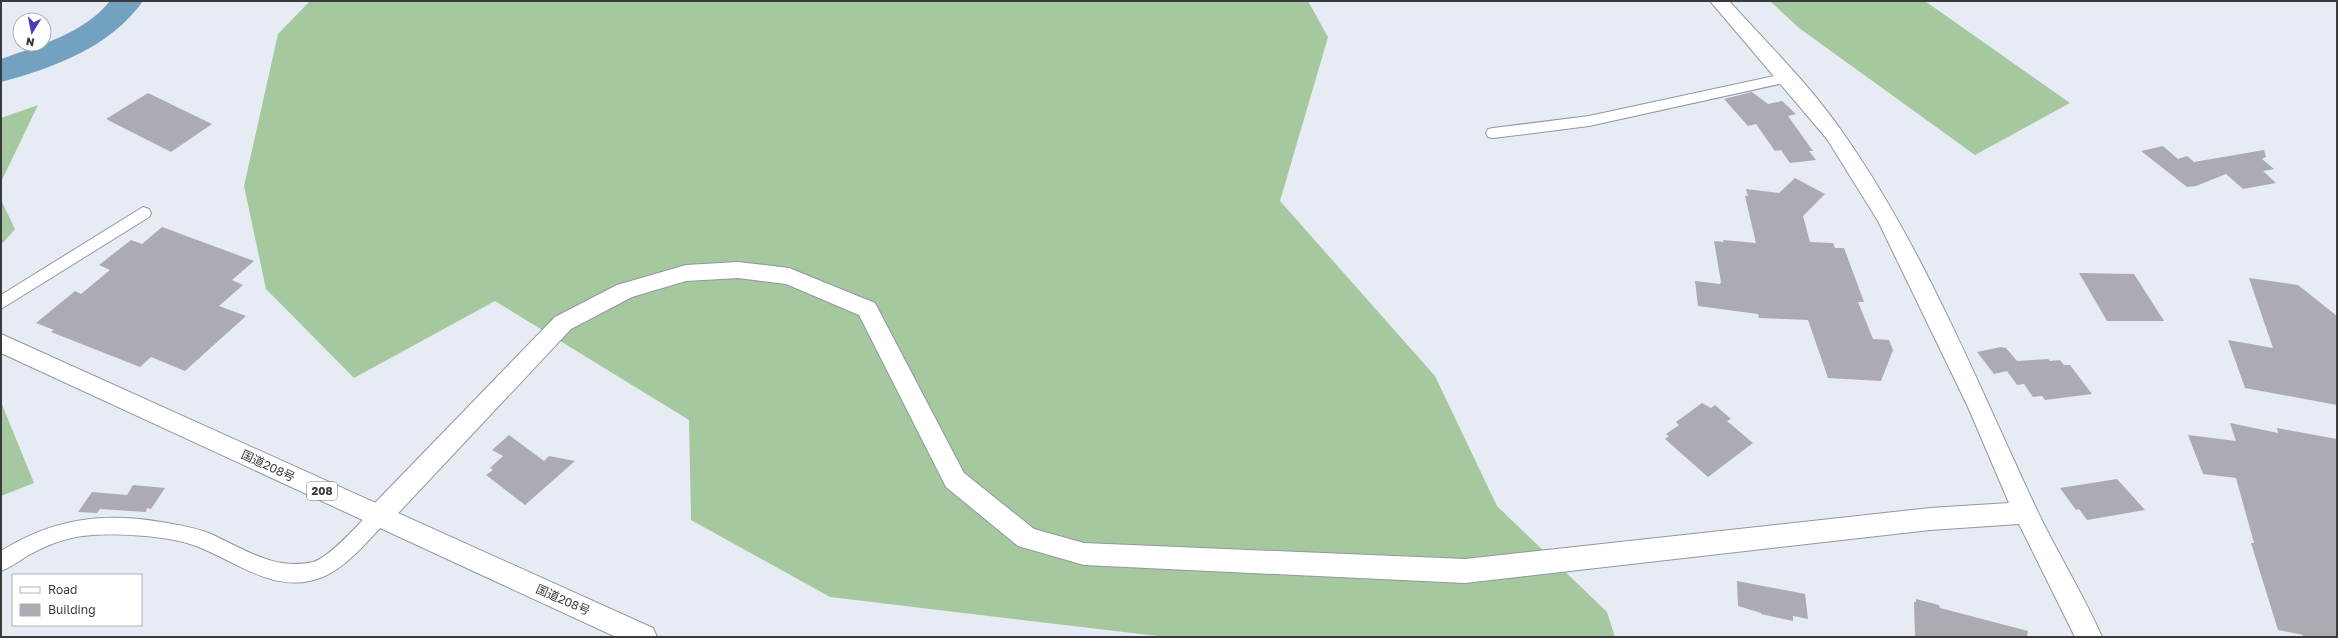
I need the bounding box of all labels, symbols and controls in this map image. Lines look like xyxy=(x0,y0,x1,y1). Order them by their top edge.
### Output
north arrow xyxy=(12,12,52,52)
text: N xyxy=(25,35,35,49)
street label: 国道208号 xyxy=(239,447,298,485)
road number: 208 xyxy=(307,482,337,500)
legend xyxy=(12,574,142,626)
street label: 国道208号 xyxy=(534,581,593,618)
text: Road xyxy=(48,582,77,597)
text: Building xyxy=(48,602,96,617)

